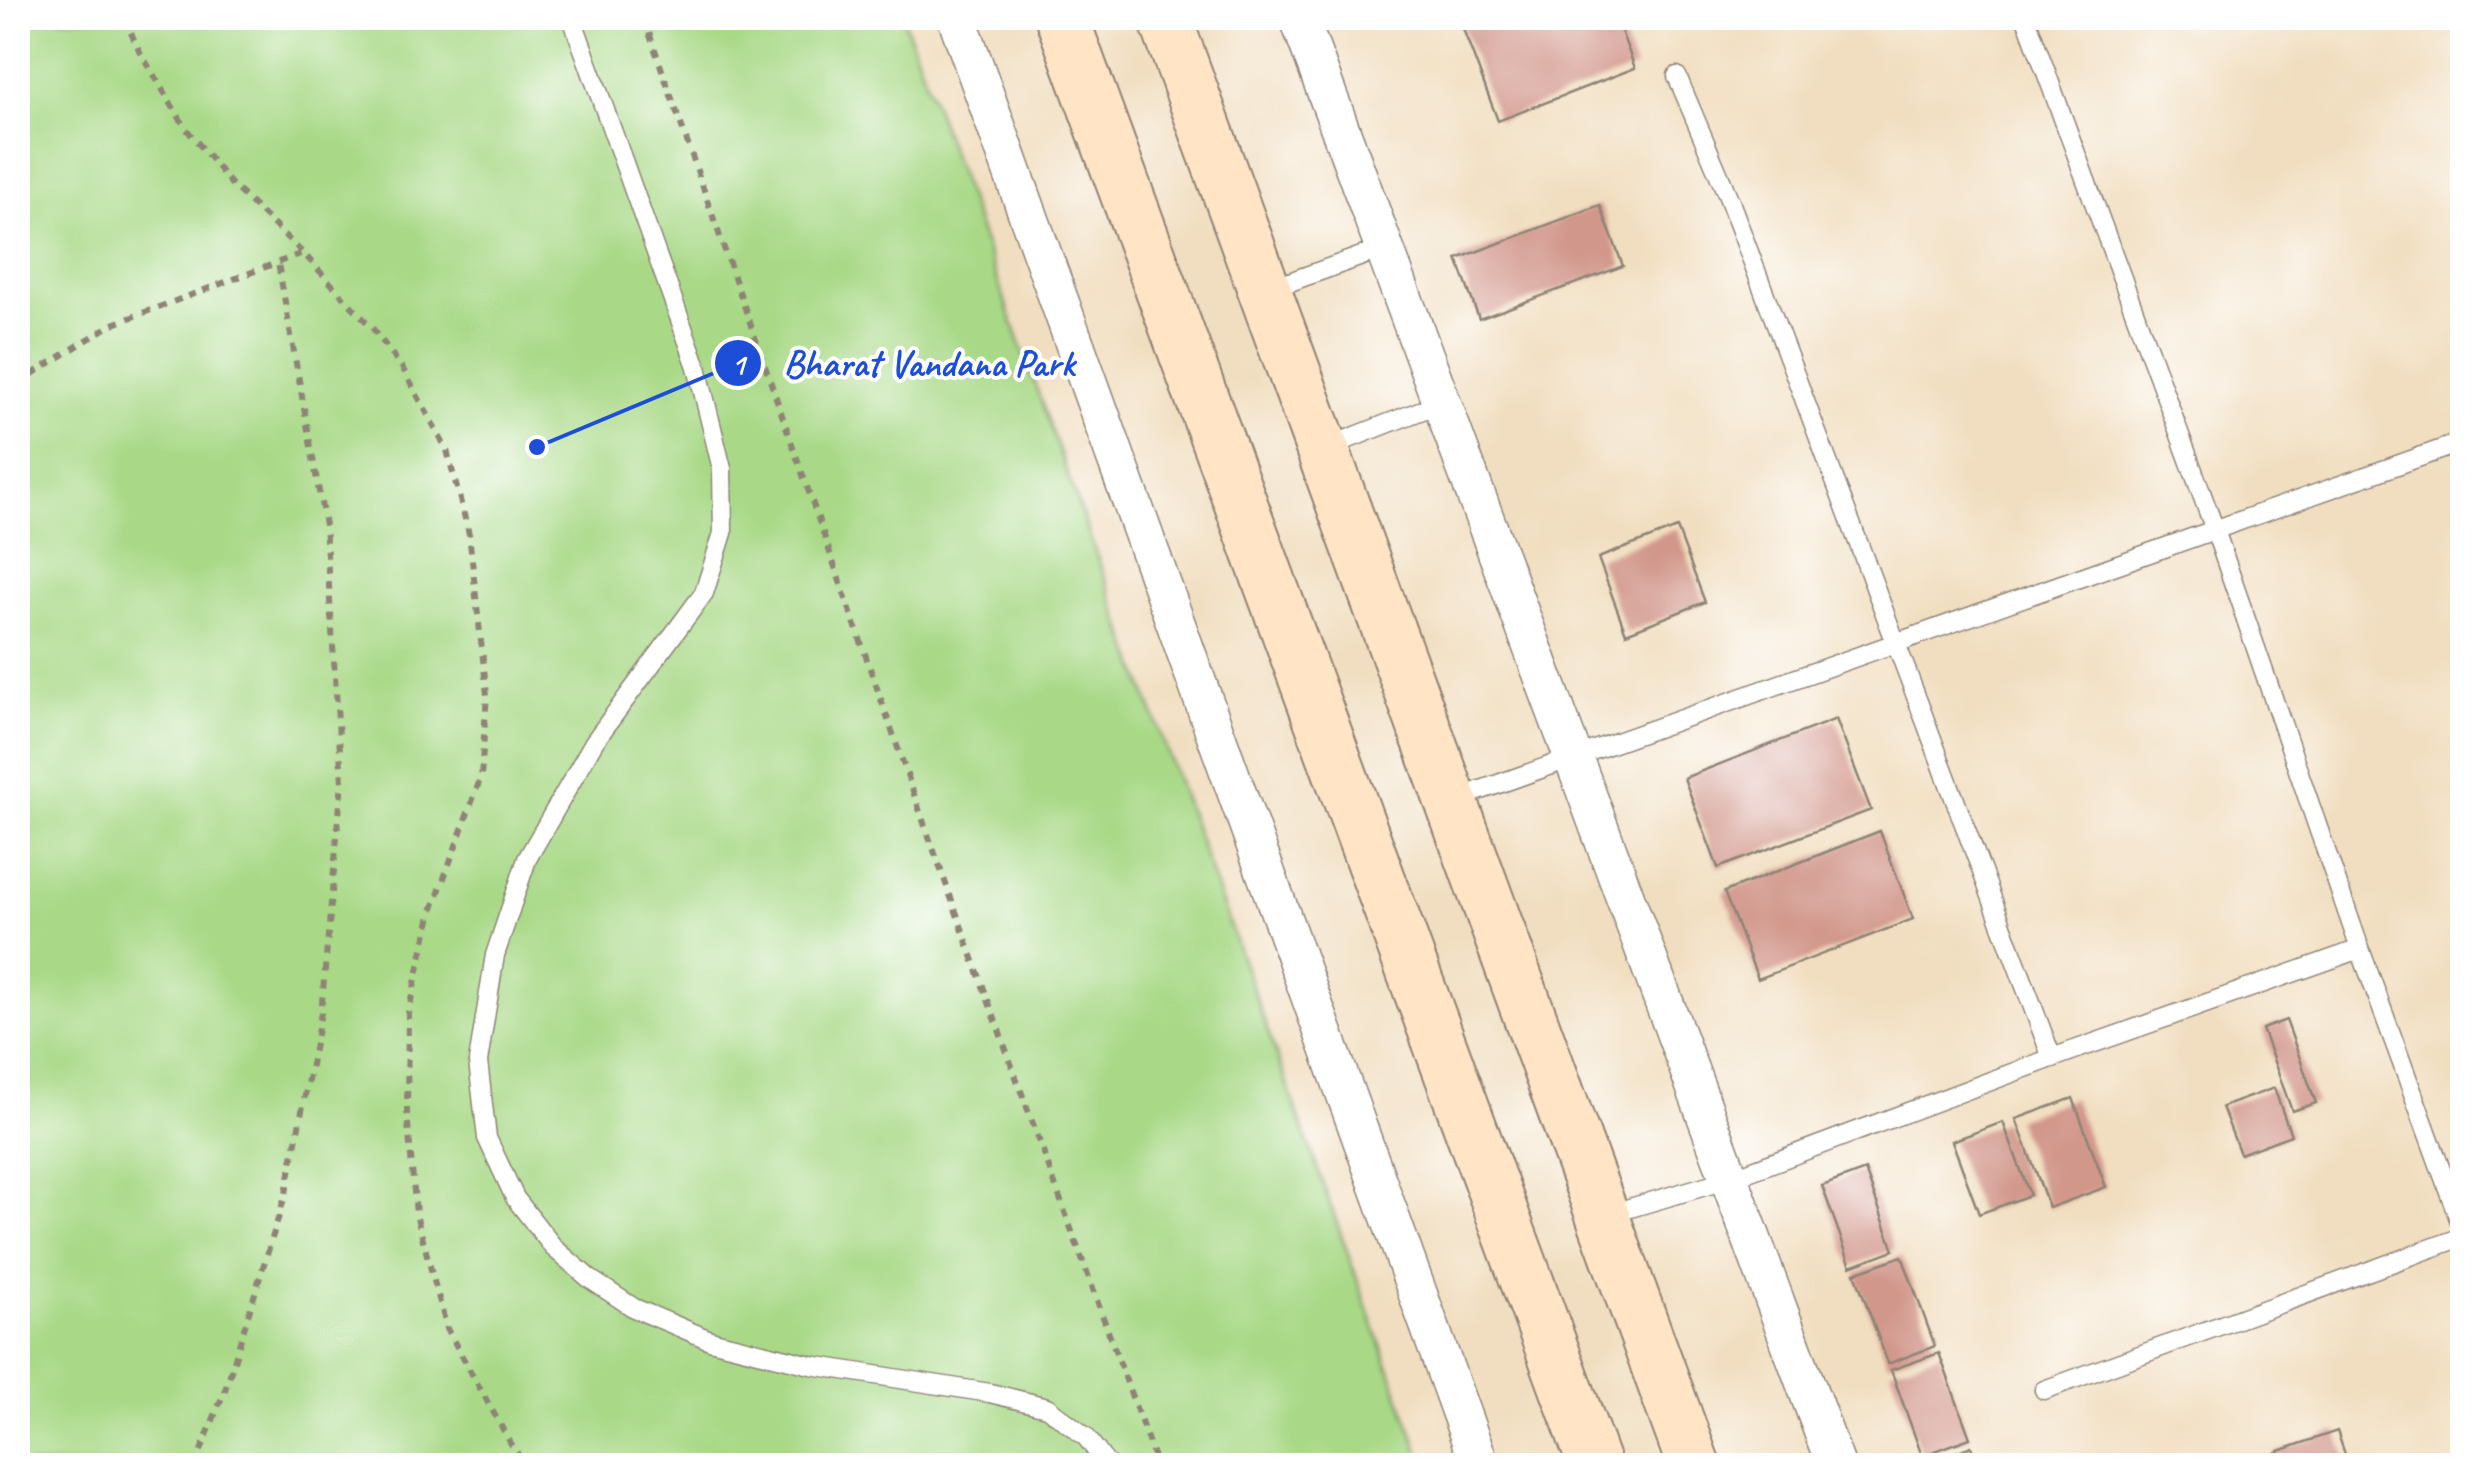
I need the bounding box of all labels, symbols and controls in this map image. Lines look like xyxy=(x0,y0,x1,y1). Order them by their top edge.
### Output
callout: Bharat Vandana Park xyxy=(713,329,1095,397)
text: Bharat Vandana Park xyxy=(783,340,1077,387)
text: 1 xyxy=(731,345,748,383)

